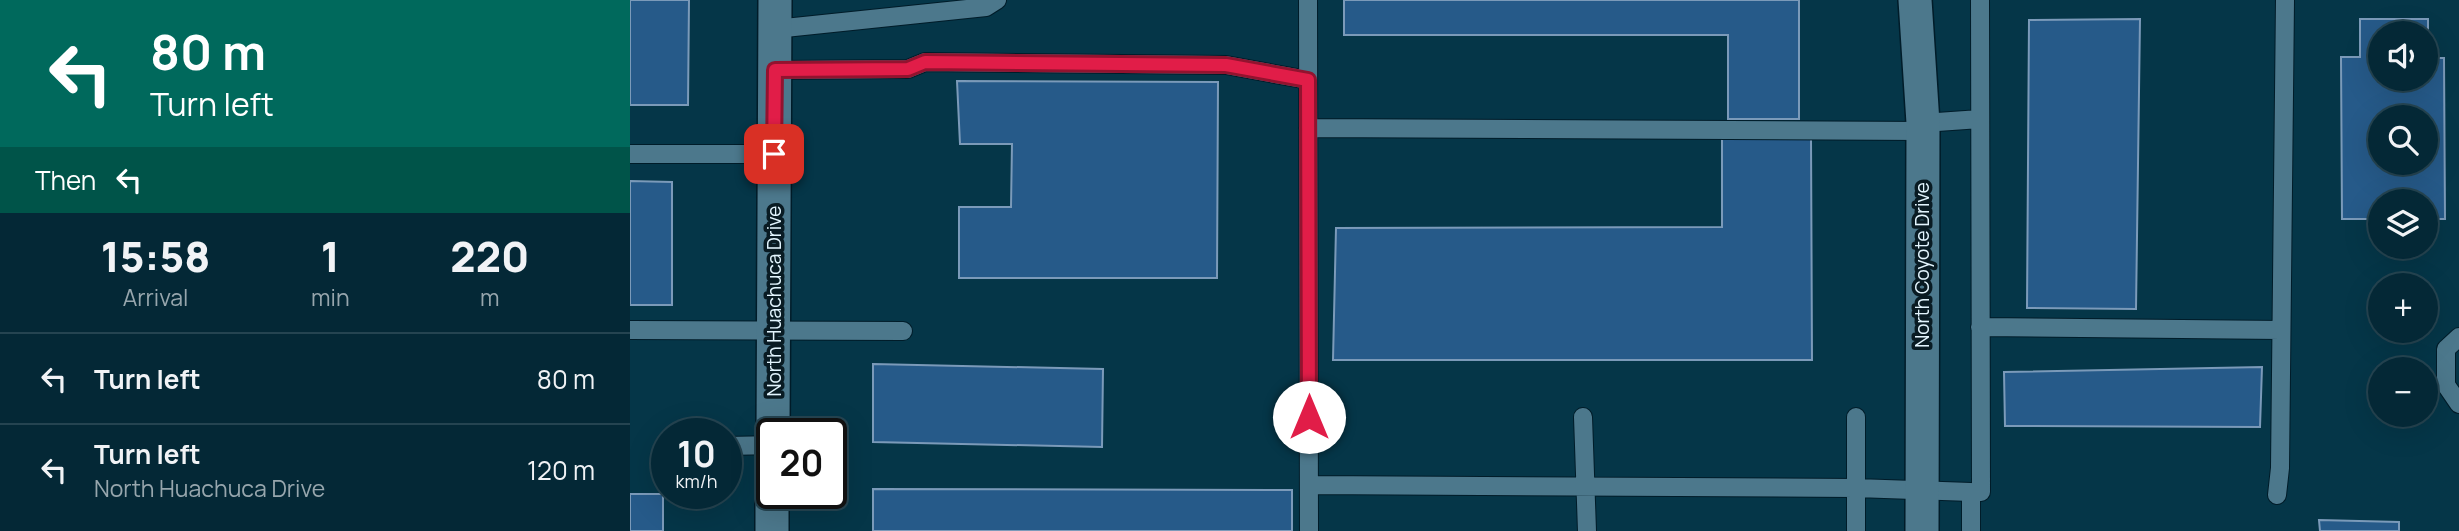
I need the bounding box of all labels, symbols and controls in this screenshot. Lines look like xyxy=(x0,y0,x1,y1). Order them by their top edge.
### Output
text: 80 m xyxy=(150,18,266,85)
map controls xyxy=(2368,21,2438,427)
button: sound xyxy=(2368,21,2438,91)
icon: left xyxy=(35,28,126,119)
text: Turn left xyxy=(150,82,274,126)
button: search xyxy=(2368,105,2438,175)
pin xyxy=(744,124,804,184)
icon: arrive xyxy=(755,135,793,173)
icon: left xyxy=(110,161,148,199)
text: Then xyxy=(35,162,96,198)
street label: North Coyote Drive xyxy=(1909,182,1935,348)
button: layers xyxy=(2368,189,2438,259)
street label: North Huachuca Drive xyxy=(761,206,787,396)
text: 15:58 xyxy=(101,227,210,285)
text: 1 xyxy=(321,227,340,285)
text: 220 xyxy=(450,227,529,285)
button: + xyxy=(2368,273,2438,343)
text: Arrival xyxy=(123,281,188,313)
text: min xyxy=(311,281,350,313)
text: m xyxy=(480,281,500,313)
button: − xyxy=(2368,357,2438,427)
icon: left xyxy=(35,360,73,398)
text: Turn left xyxy=(94,361,201,397)
text: 80 m xyxy=(537,361,595,397)
position arrow xyxy=(1272,380,1346,454)
speed limit sign: 20 xyxy=(756,418,847,509)
text: 10 xyxy=(677,430,716,478)
text: Turn left xyxy=(94,436,201,472)
icon: left xyxy=(35,451,73,489)
text: 120 m xyxy=(527,452,595,488)
text: km/h xyxy=(676,469,717,493)
text: North Huachuca Drive xyxy=(94,472,325,504)

